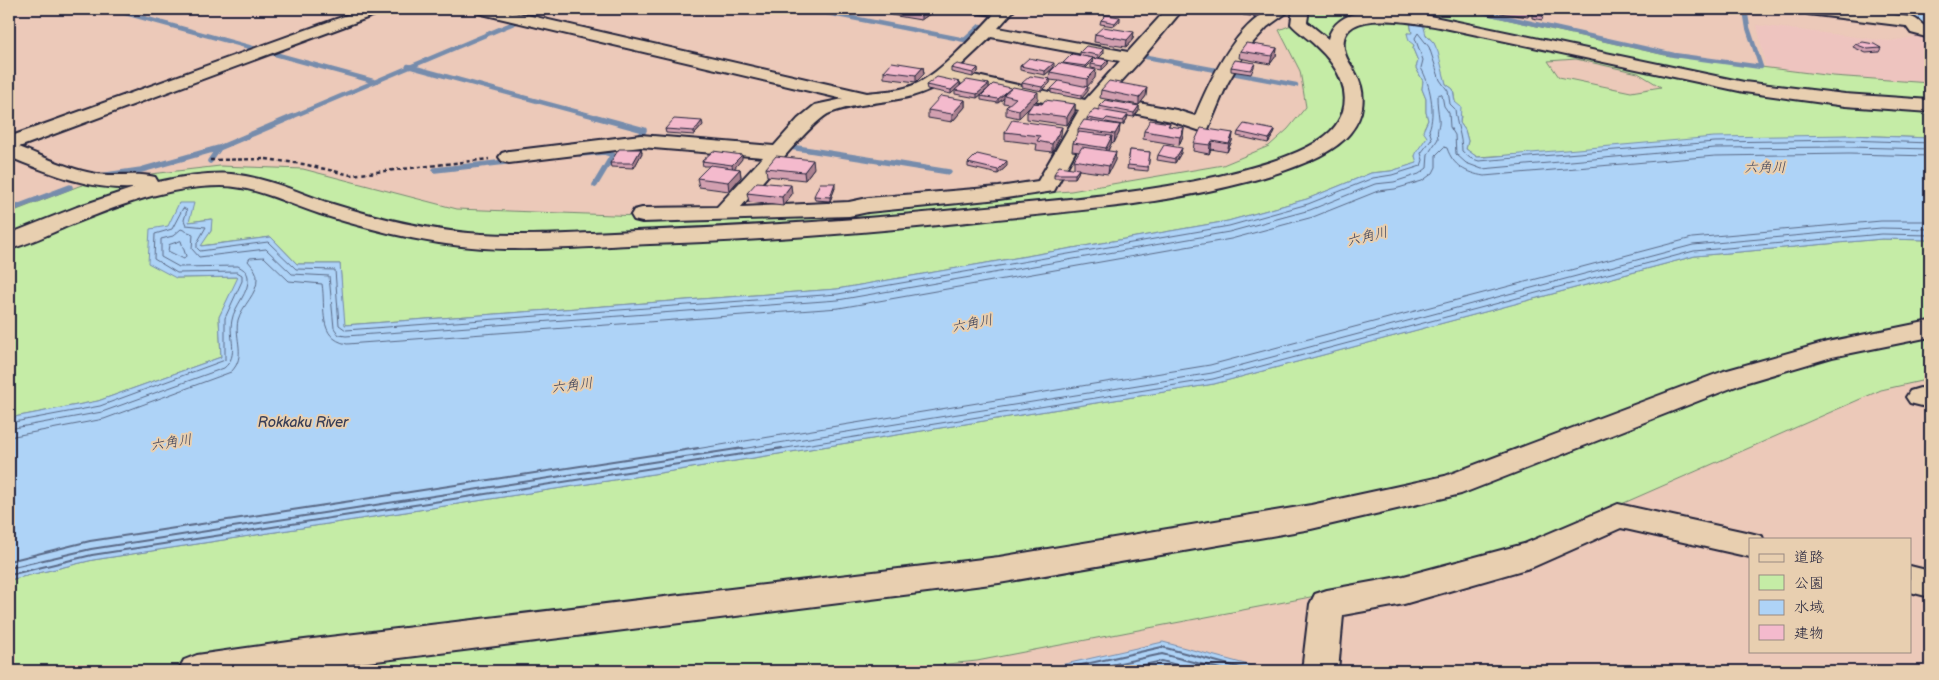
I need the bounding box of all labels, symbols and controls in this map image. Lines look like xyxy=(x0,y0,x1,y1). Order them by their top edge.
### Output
water label: 六角川 xyxy=(1744,159,1786,176)
water label: 六角川 xyxy=(1345,223,1390,250)
water label: 六角川 xyxy=(950,311,994,336)
water label: 六角川 xyxy=(550,375,594,396)
water label: Rokkaku River xyxy=(258,414,349,431)
water label: 六角川 xyxy=(149,431,193,454)
legend xyxy=(1749,538,1912,652)
text: 道路 xyxy=(1794,548,1824,567)
text: 公園 xyxy=(1794,574,1824,593)
text: 水域 xyxy=(1794,598,1824,617)
text: 建物 xyxy=(1794,624,1824,643)

